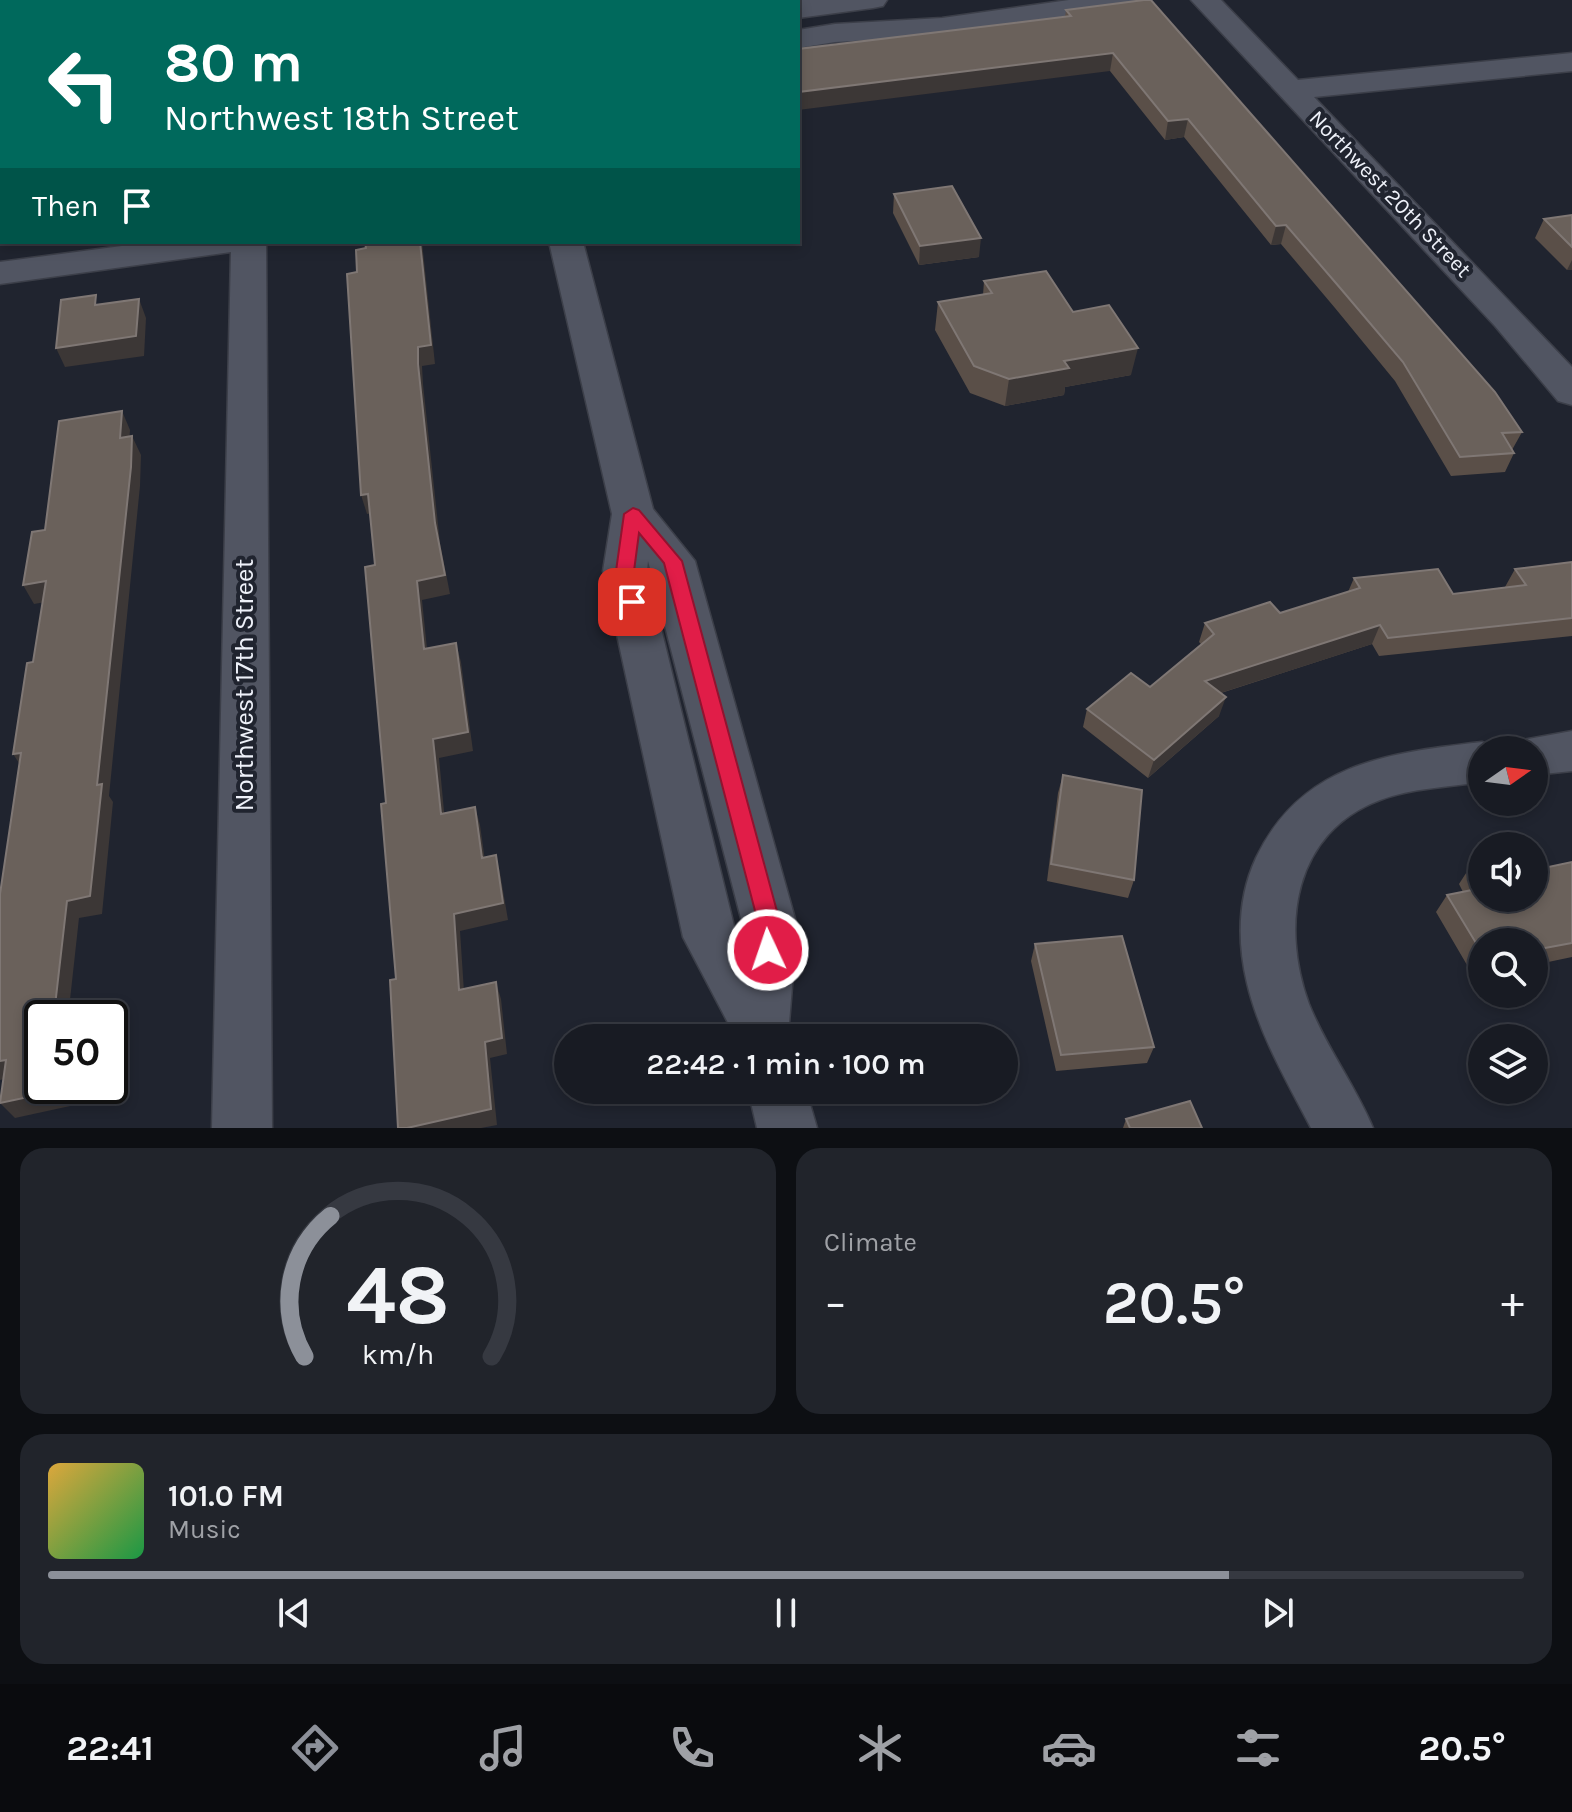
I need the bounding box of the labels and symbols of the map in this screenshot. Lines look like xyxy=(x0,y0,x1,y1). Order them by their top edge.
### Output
street label: Northwest 20th Street xyxy=(1304,105,1476,283)
street label: Northwest 17th Street xyxy=(229,559,260,811)
pin xyxy=(598,568,666,636)
north arrow xyxy=(1468,736,1548,816)
position arrow xyxy=(726,908,810,992)
speed limit sign: 50 xyxy=(24,1000,128,1104)

